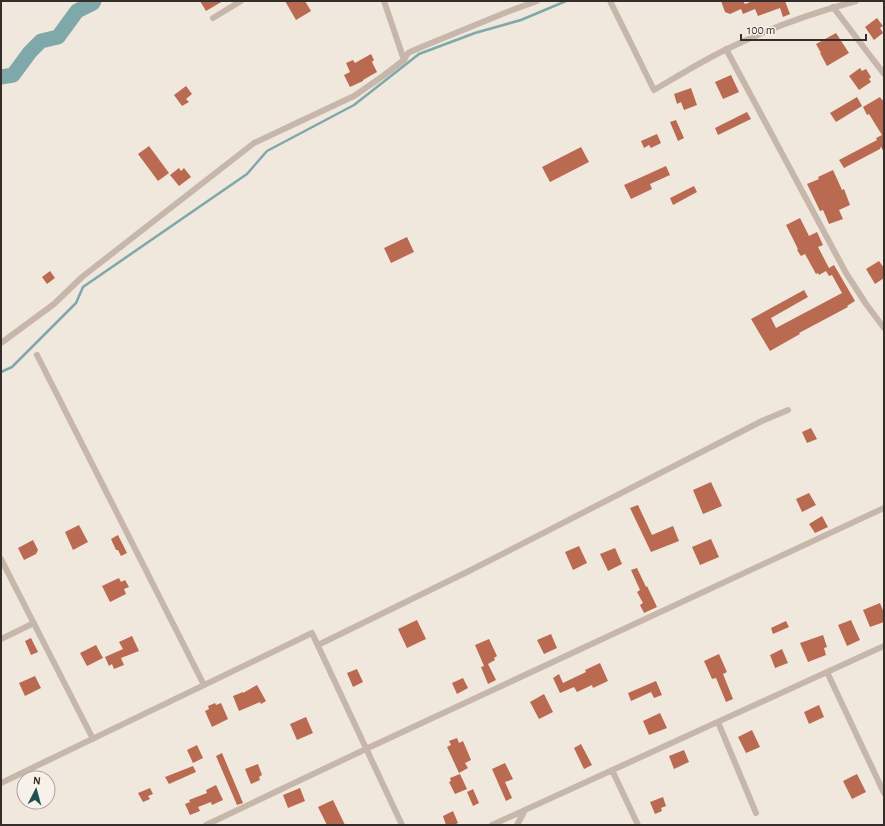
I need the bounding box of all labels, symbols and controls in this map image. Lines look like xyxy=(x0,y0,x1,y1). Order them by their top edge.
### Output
scale bar xyxy=(741,16,866,42)
text: 100 m xyxy=(747,24,775,36)
north arrow xyxy=(16,770,56,810)
text: N xyxy=(33,775,41,786)

